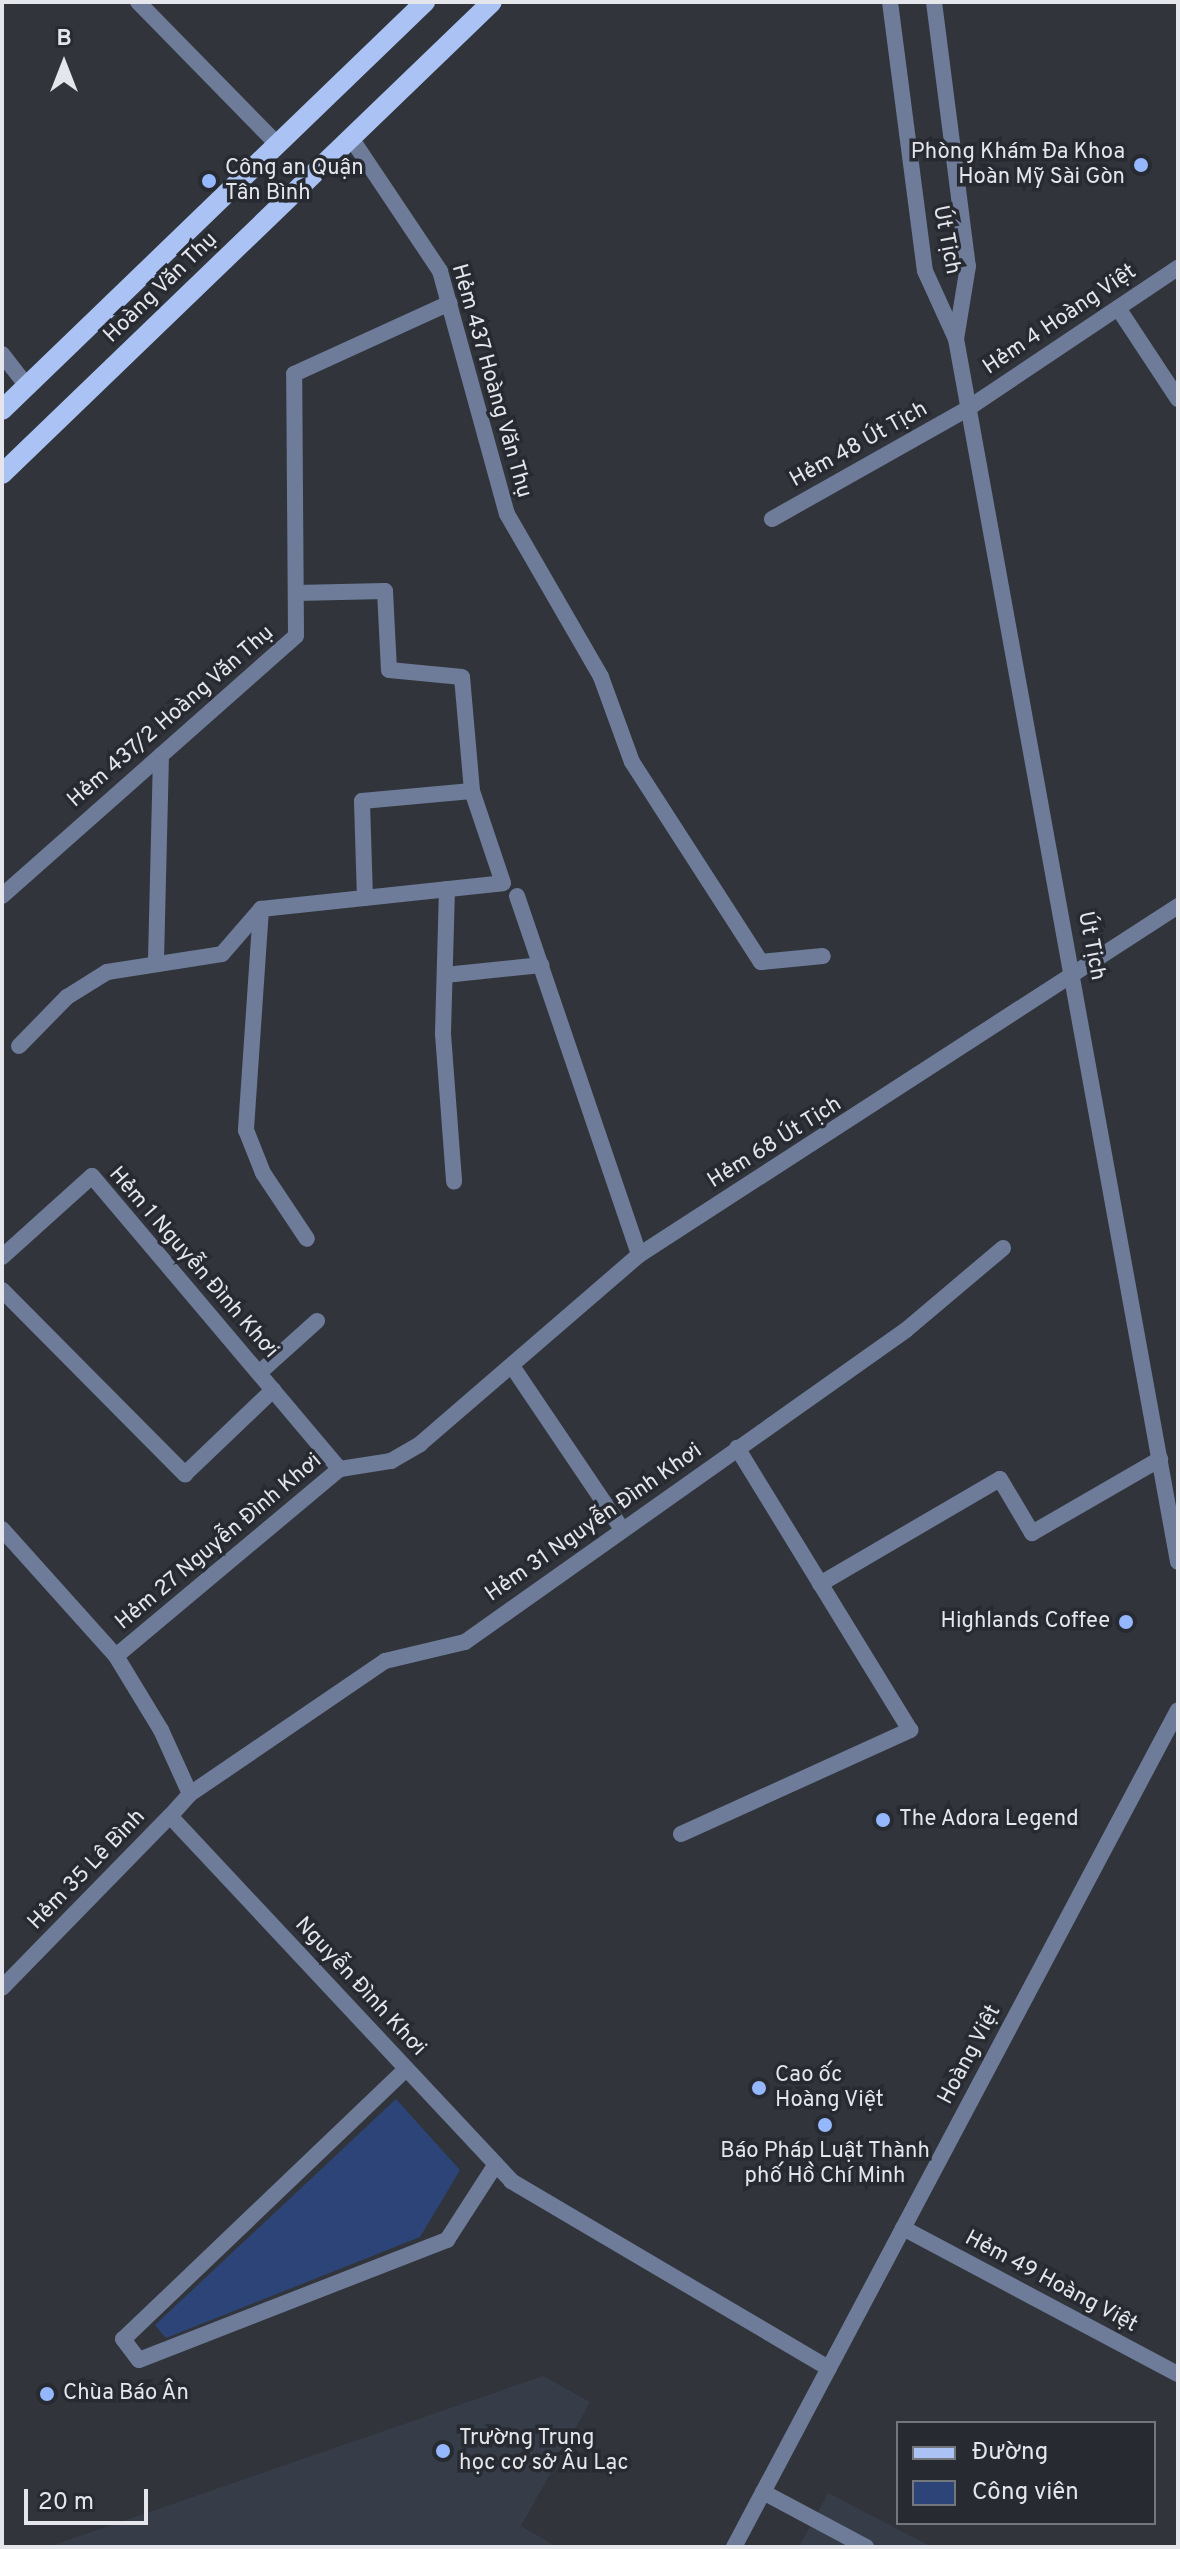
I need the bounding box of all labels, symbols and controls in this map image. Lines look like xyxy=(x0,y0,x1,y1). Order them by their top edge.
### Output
north arrow xyxy=(24,24,104,104)
text: B xyxy=(56,26,72,53)
place label: Phòng Khám Đa Khoa Hoàn Mỹ Sài Gòn xyxy=(911,139,1125,190)
place label: Công an Quận Tân Bình xyxy=(225,155,364,206)
marker: Phòng Khám Đa Khoa Hoàn Mỹ Sài Gòn xyxy=(1132,156,1150,174)
marker: Công an Quận Tân Bình xyxy=(200,172,218,190)
street label: Út Tịch xyxy=(926,203,966,277)
street label: Hoàng Văn Thụ xyxy=(98,227,224,349)
street label: Hẻm 4 Hoàng Việt xyxy=(978,259,1142,381)
street label: Hẻm 437 Hoàng Văn Thụ xyxy=(445,260,537,502)
street label: Hẻm 48 Út Tịch xyxy=(785,396,933,494)
street label: Hẻm 437/2 Hoàng Văn Thụ xyxy=(62,620,280,814)
street label: Út Tịch xyxy=(1071,909,1111,983)
street label: Hẻm 68 Út Tịch xyxy=(703,1091,847,1195)
street label: Hẻm 1 Nguyễn Đình Khơi xyxy=(103,1162,283,1364)
street label: Hẻm 31 Nguyễn Đình Khơi xyxy=(481,1438,707,1608)
street label: Hẻm 27 Nguyễn Đình Khơi xyxy=(110,1448,328,1636)
place label: Highlands Coffee xyxy=(941,1609,1110,1635)
marker: Highlands Coffee xyxy=(1117,1613,1135,1631)
street label: Hẻm 35 Lê Bình xyxy=(23,1804,151,1936)
place label: The Adora Legend xyxy=(899,1807,1080,1833)
marker: The Adora Legend xyxy=(874,1811,892,1829)
street label: Nguyễn Đình Khơi xyxy=(289,1912,431,2062)
street label: Hoàng Việt xyxy=(933,2000,1007,2110)
place label: Cao ốc Hoàng Việt xyxy=(775,2062,885,2114)
marker: Cao ốc Hoàng Việt xyxy=(750,2079,768,2097)
marker: Báo Pháp Luật Thành phố Hồ Chí Minh xyxy=(816,2116,834,2134)
place label: Báo Pháp Luật Thành phố Hồ Chí Minh xyxy=(720,2138,930,2190)
street label: Hẻm 49 Hoàng Việt xyxy=(960,2225,1142,2339)
place label: Chùa Báo Ân xyxy=(63,2381,190,2407)
marker: Chùa Báo Ân xyxy=(38,2385,56,2403)
legend xyxy=(896,2421,1156,2525)
place label: Trường Trung học cơ sở Âu Lạc xyxy=(459,2425,629,2476)
text: Đường xyxy=(972,2438,1048,2468)
marker: Trường Trung học cơ sở Âu Lạc xyxy=(434,2442,452,2460)
scale bar xyxy=(28,2473,152,2523)
text: Công viên xyxy=(972,2478,1079,2508)
text: 20 m xyxy=(38,2488,94,2518)

